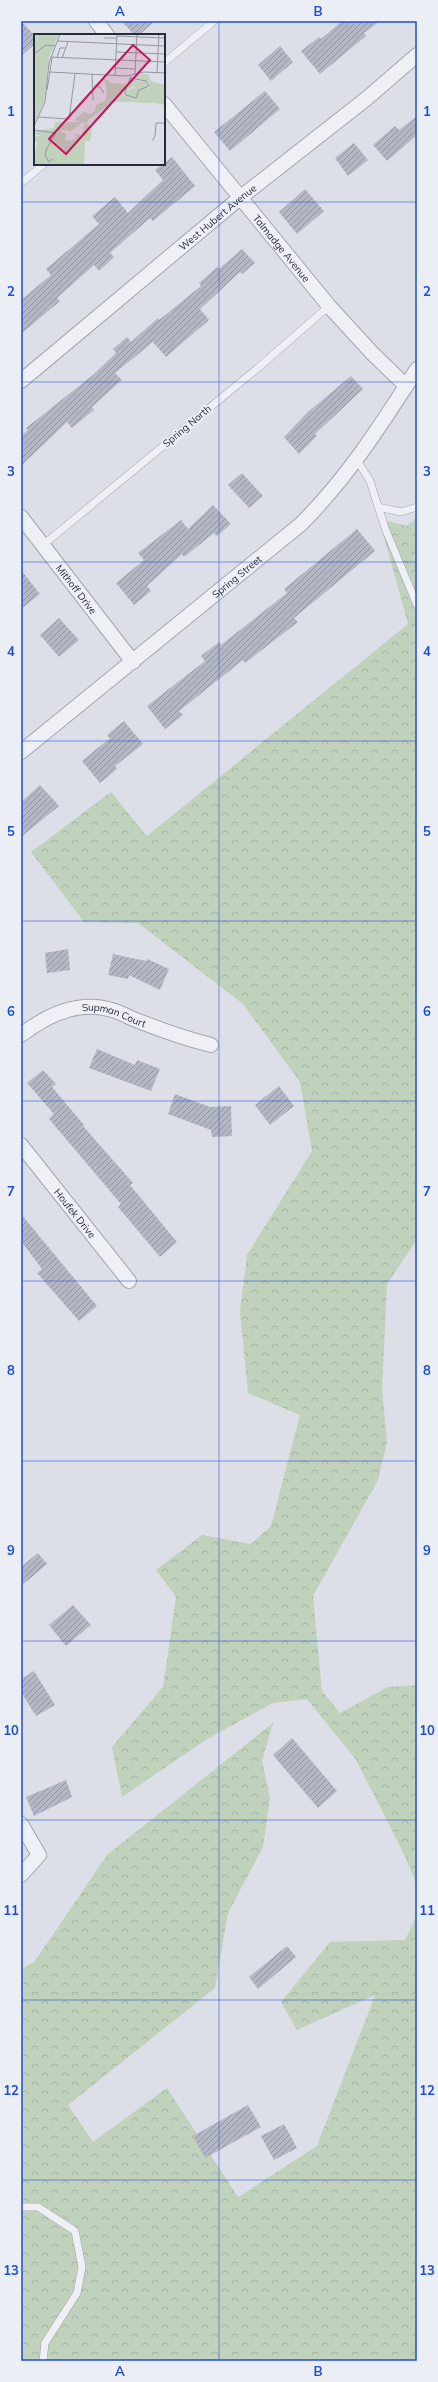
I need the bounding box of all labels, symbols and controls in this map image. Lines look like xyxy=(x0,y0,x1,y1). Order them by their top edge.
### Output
text: A xyxy=(115,3,125,19)
text: B xyxy=(314,3,323,19)
inset map xyxy=(34,34,165,165)
text: 1 xyxy=(7,103,15,119)
text: 1 xyxy=(423,103,431,119)
street label: West Hubert Avenue xyxy=(176,181,259,253)
street label: Talmadge Avenue xyxy=(250,212,313,284)
text: 2 xyxy=(7,283,15,299)
text: 2 xyxy=(423,283,431,299)
street label: Spring North xyxy=(160,402,214,450)
text: 3 xyxy=(7,463,15,479)
text: 3 xyxy=(423,463,431,479)
street label: Spring Street xyxy=(209,552,265,601)
street label: Mithoff Drive xyxy=(53,562,100,617)
text: 4 xyxy=(7,643,15,659)
text: 4 xyxy=(423,643,431,659)
text: 5 xyxy=(7,823,15,839)
text: 5 xyxy=(423,823,431,839)
street label: Supman Court xyxy=(81,1000,148,1030)
text: 6 xyxy=(7,1003,15,1019)
text: 6 xyxy=(423,1003,431,1019)
text: 7 xyxy=(7,1183,15,1199)
text: 7 xyxy=(423,1183,431,1199)
street label: Houfek Drive xyxy=(51,1186,99,1241)
text: 8 xyxy=(7,1362,15,1378)
text: 8 xyxy=(423,1362,431,1378)
text: 9 xyxy=(7,1542,15,1558)
text: 9 xyxy=(423,1542,431,1558)
text: 10 xyxy=(3,1722,19,1738)
text: 10 xyxy=(419,1722,435,1738)
text: 11 xyxy=(3,1902,19,1918)
text: 11 xyxy=(419,1902,435,1918)
text: 12 xyxy=(3,2082,19,2098)
text: 12 xyxy=(419,2082,435,2098)
text: 13 xyxy=(3,2262,19,2278)
text: 13 xyxy=(419,2262,435,2278)
text: A xyxy=(115,2363,125,2379)
text: B xyxy=(314,2363,323,2379)

